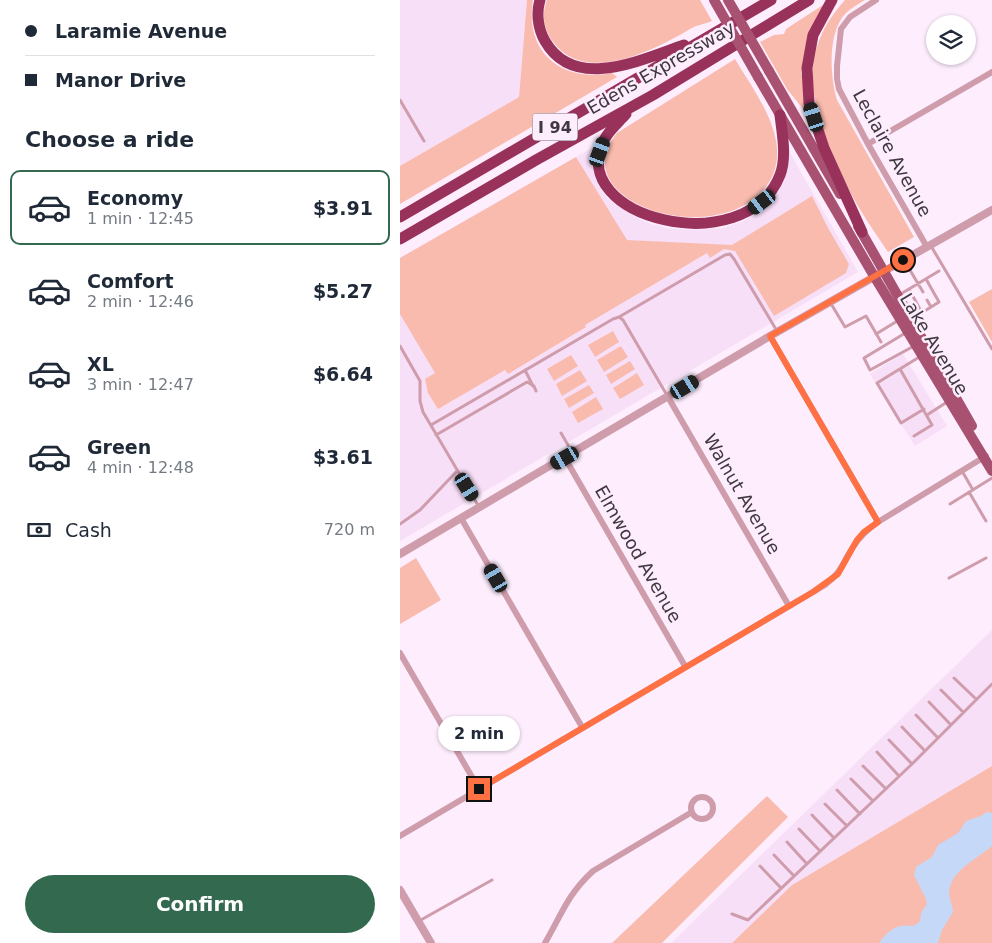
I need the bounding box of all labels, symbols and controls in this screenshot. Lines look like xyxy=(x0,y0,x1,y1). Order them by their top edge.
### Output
map controls xyxy=(926,15,976,65)
button: layers xyxy=(926,15,976,65)
street label: Edens Expressway xyxy=(583,17,739,118)
text: Laramie Avenue xyxy=(55,20,227,42)
text: Manor Drive xyxy=(55,69,186,91)
street label: Leclaire Avenue xyxy=(849,85,936,220)
car xyxy=(802,100,825,134)
road number: I 94 xyxy=(532,114,578,140)
text: Choose a ride xyxy=(25,127,194,152)
car xyxy=(587,135,612,169)
icon: car xyxy=(27,185,72,230)
text: Economy xyxy=(87,187,183,209)
car xyxy=(745,187,778,217)
text: $3.91 xyxy=(313,197,373,219)
text: 1 min · 12:45 xyxy=(87,209,194,228)
route start xyxy=(892,249,914,271)
icon: car xyxy=(27,268,72,313)
text: Comfort xyxy=(87,270,174,292)
text: $5.27 xyxy=(313,280,373,302)
street label: Lake Avenue xyxy=(896,289,973,398)
text: 2 min · 12:46 xyxy=(87,292,194,311)
icon: car xyxy=(27,351,72,396)
text: XL xyxy=(87,353,114,375)
text: $6.64 xyxy=(313,363,373,385)
car xyxy=(668,373,701,401)
text: 3 min · 12:47 xyxy=(87,375,194,394)
street label: Walnut Avenue xyxy=(700,430,785,558)
icon: car xyxy=(27,434,72,479)
text: Green xyxy=(87,436,151,458)
car xyxy=(548,444,581,472)
text: $3.61 xyxy=(313,446,373,468)
text: 4 min · 12:48 xyxy=(87,458,194,477)
car xyxy=(452,470,481,504)
street label: Elmwood Avenue xyxy=(591,482,686,626)
icon: cash xyxy=(25,516,53,544)
text: Cash xyxy=(65,519,112,541)
text: 720 m xyxy=(324,520,375,539)
car xyxy=(482,561,509,595)
callout: 2 min xyxy=(438,716,520,752)
text: 2 min xyxy=(454,724,504,743)
route end xyxy=(468,778,490,800)
button: Confirm xyxy=(25,875,375,933)

